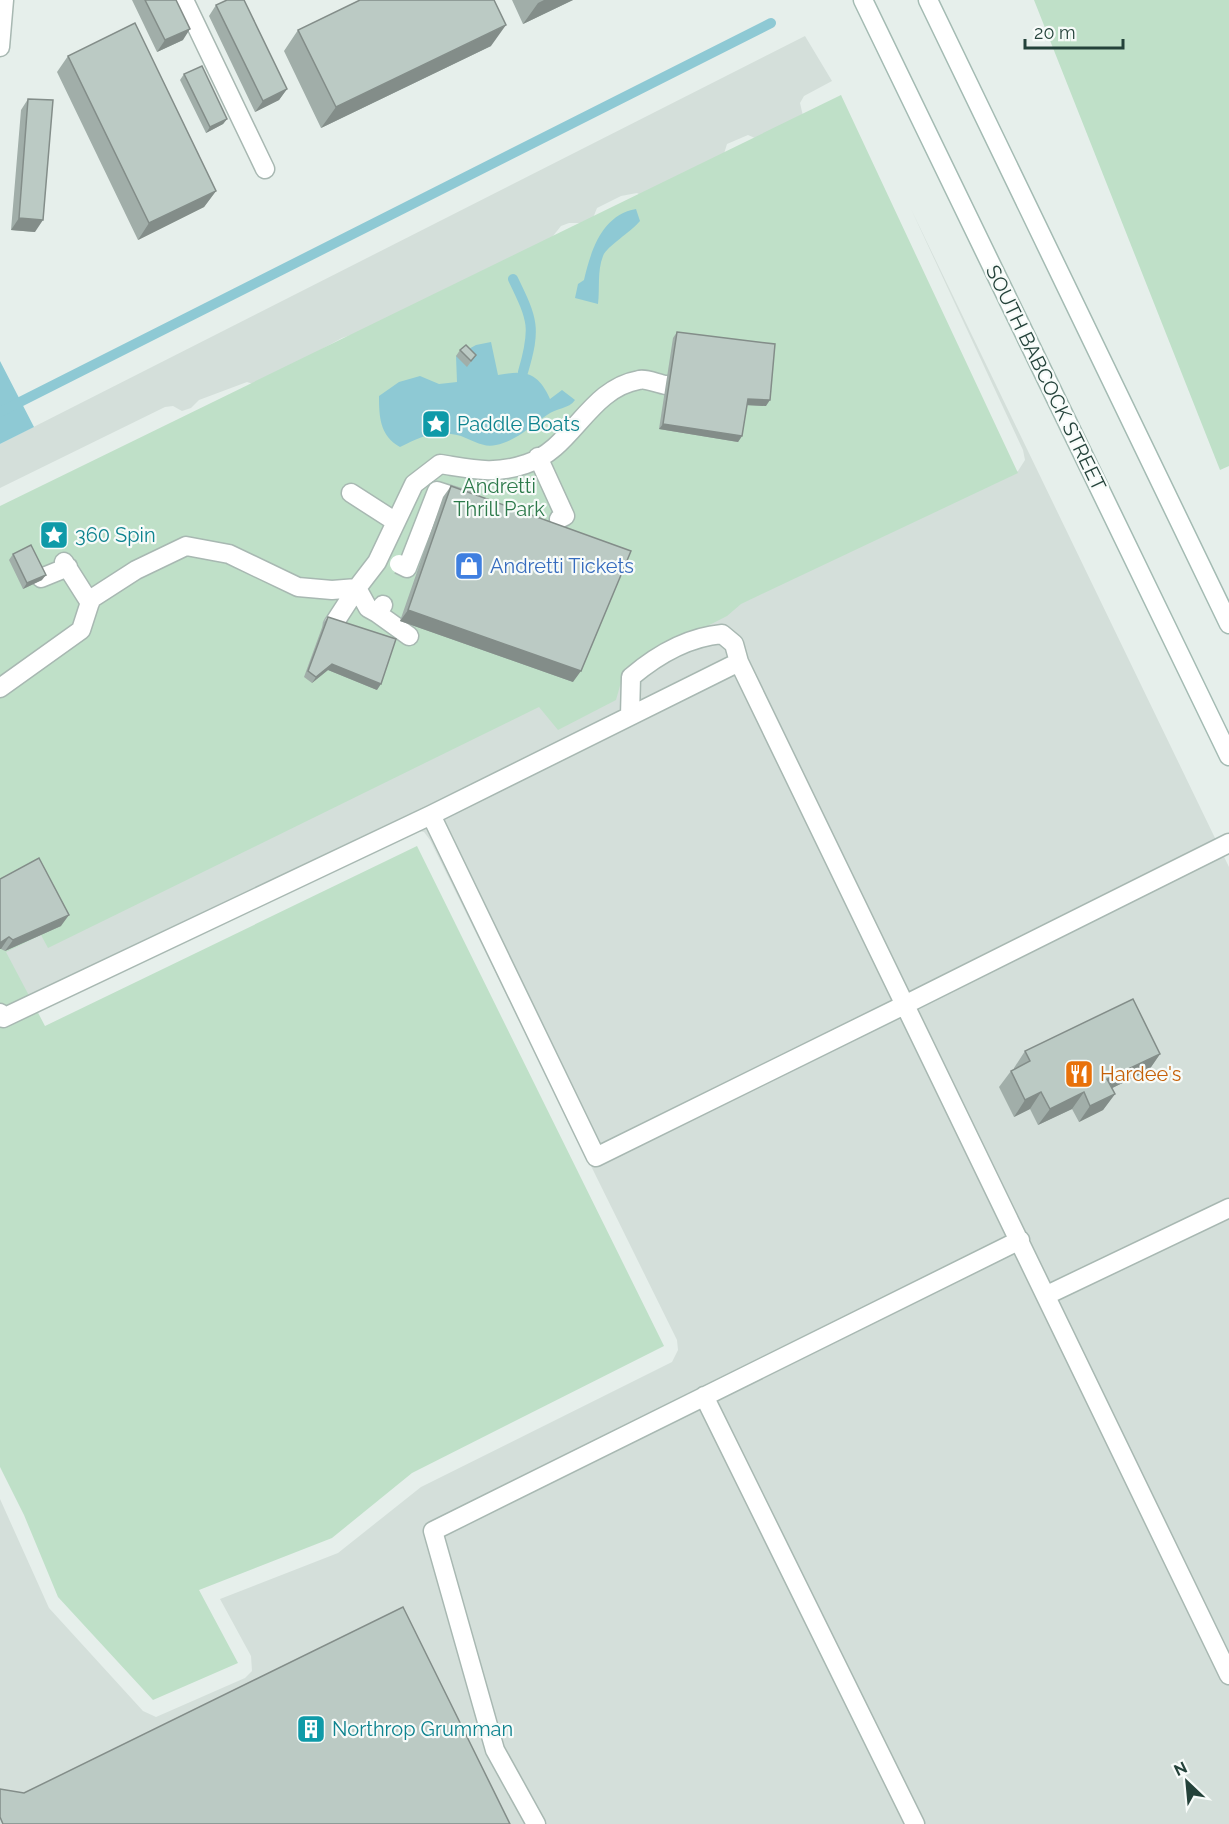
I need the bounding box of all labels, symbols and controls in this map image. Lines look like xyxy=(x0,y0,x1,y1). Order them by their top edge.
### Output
scale bar xyxy=(1025,12,1122,50)
text: 20 m xyxy=(1034,22,1076,43)
street label: SOUTH BABCOCK STREET xyxy=(981,261,1111,495)
place icon: Paddle Boats xyxy=(420,408,452,440)
place label: Paddle Boats xyxy=(457,412,580,436)
park label: Andretti Thrill Park xyxy=(453,474,545,521)
place icon: 360 Spin xyxy=(38,519,70,551)
place label: 360 Spin xyxy=(75,523,156,547)
shop icon: Andretti Tickets xyxy=(453,550,485,582)
place label: Andretti Tickets xyxy=(490,554,634,578)
restaurant icon: Hardee's xyxy=(1063,1058,1095,1090)
place label: Hardee's xyxy=(1100,1062,1181,1086)
building icon: Northrop Grumman xyxy=(295,1713,327,1745)
place label: Northrop Grumman xyxy=(332,1717,513,1741)
north arrow xyxy=(1157,1752,1217,1812)
text: N xyxy=(1171,1758,1190,1780)

